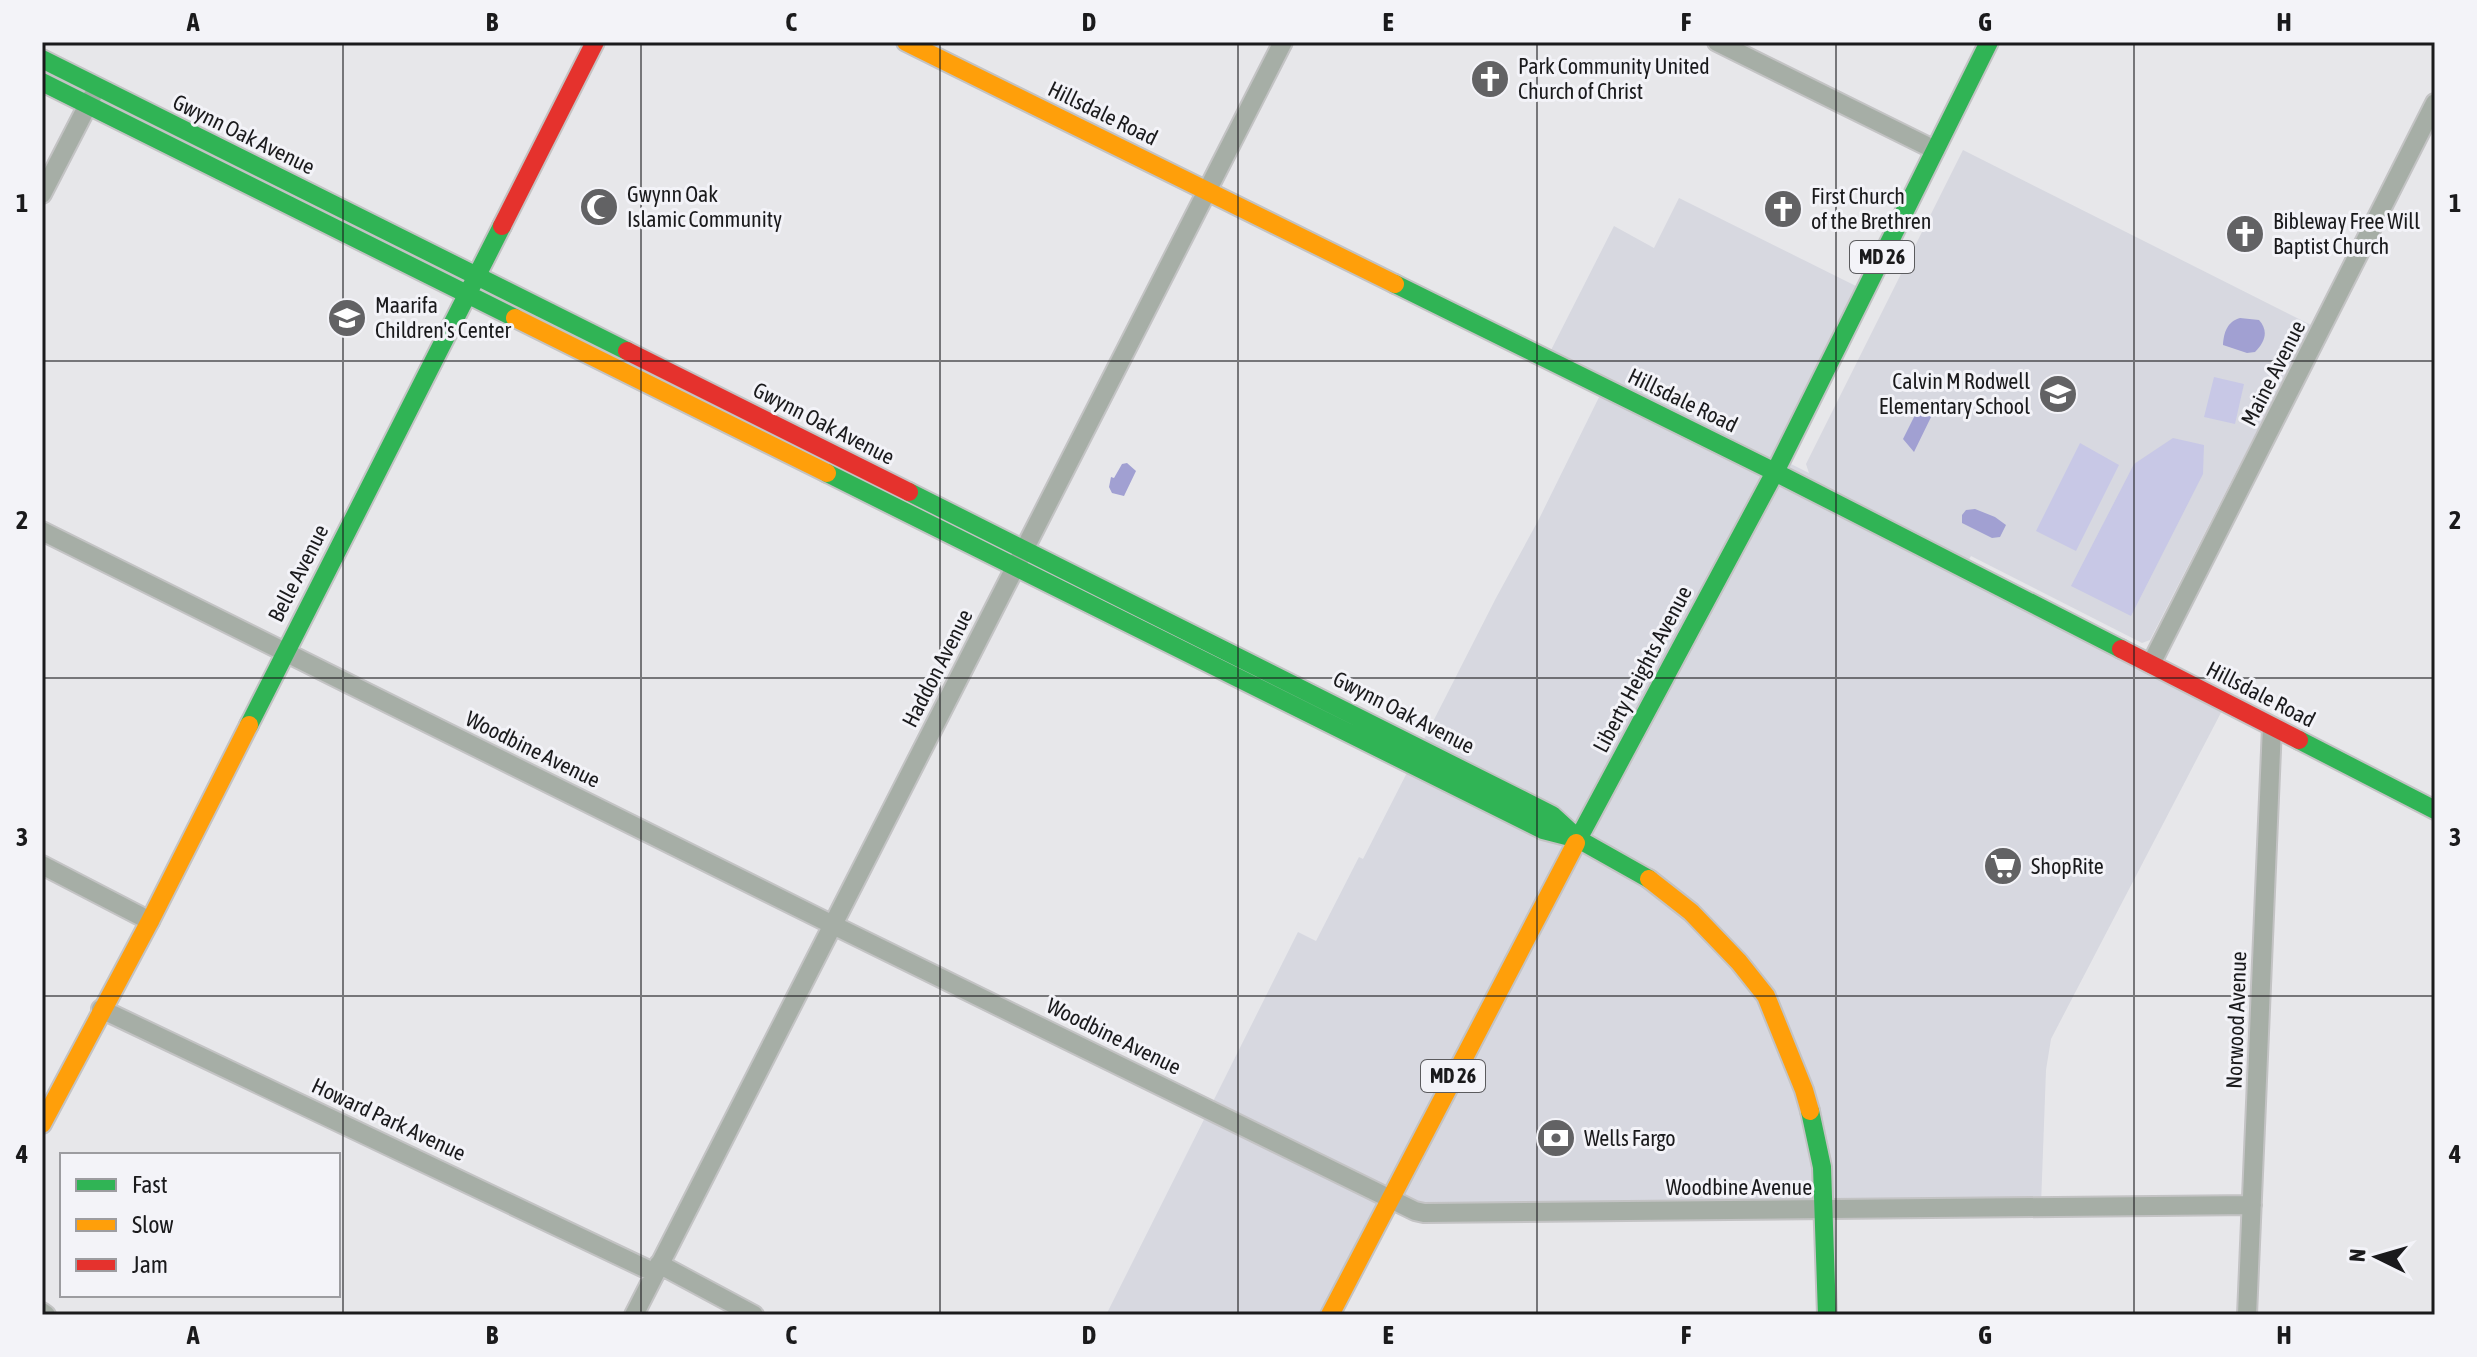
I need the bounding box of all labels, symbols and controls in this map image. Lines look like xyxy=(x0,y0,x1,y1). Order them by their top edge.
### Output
text: A xyxy=(186,7,200,37)
text: B xyxy=(486,7,499,37)
text: C xyxy=(785,7,797,37)
text: D xyxy=(1082,7,1096,37)
text: E xyxy=(1382,7,1394,37)
text: F xyxy=(1681,7,1692,37)
text: G xyxy=(1978,7,1992,37)
text: H xyxy=(2276,7,2292,37)
place label: Park Community United Church of Christ xyxy=(1518,53,1710,104)
church icon: Park Community United Church of Christ xyxy=(1469,58,1511,100)
street label: Hillsdale Road xyxy=(1044,75,1162,151)
street label: Gwynn Oak Avenue xyxy=(169,88,319,180)
place label: Gwynn Oak Islamic Community xyxy=(627,181,782,232)
place label: First Church of the Brethren xyxy=(1811,183,1932,234)
mosque icon: Gwynn Oak Islamic Community xyxy=(578,186,620,228)
text: 1 xyxy=(16,188,28,218)
church icon: First Church of the Brethren xyxy=(1762,188,1804,230)
text: 1 xyxy=(2449,188,2461,218)
place label: Bibleway Free Will Baptist Church xyxy=(2273,208,2420,259)
church icon: Bibleway Free Will Baptist Church xyxy=(2224,213,2266,255)
road number: MD 26 xyxy=(1850,241,1914,273)
place label: Maarifa Children's Center xyxy=(375,292,511,343)
school or university icon: Maarifa Children's Center xyxy=(326,297,368,339)
street label: Maine Avenue xyxy=(2235,316,2311,430)
street label: Hillsdale Road xyxy=(1624,362,1742,438)
place label: Calvin M Rodwell Elementary School xyxy=(1879,368,2030,419)
school or university icon: Calvin M Rodwell Elementary School xyxy=(2037,373,2079,415)
street label: Gwynn Oak Avenue xyxy=(749,376,899,470)
text: 2 xyxy=(16,505,28,535)
text: 2 xyxy=(2449,505,2461,535)
street label: Belle Avenue xyxy=(262,520,334,626)
street label: Liberty Heights Avenue xyxy=(1587,581,1697,757)
street label: Haddon Avenue xyxy=(896,605,978,731)
street label: Hillsdale Road xyxy=(2202,656,2320,732)
street label: Gwynn Oak Avenue xyxy=(1329,665,1479,759)
street label: Woodbine Avenue xyxy=(461,705,605,793)
text: 3 xyxy=(16,822,28,852)
text: 3 xyxy=(2449,822,2461,852)
supermarket icon: ShopRite xyxy=(1982,845,2024,887)
place label: ShopRite xyxy=(2031,853,2104,879)
street label: Norwood Avenue xyxy=(2221,951,2251,1089)
street label: Woodbine Avenue xyxy=(1042,992,1186,1080)
road number: MD 26 xyxy=(1421,1060,1485,1092)
street label: Howard Park Avenue xyxy=(308,1072,470,1166)
bank icon: Wells Fargo xyxy=(1535,1117,1577,1159)
place label: Wells Fargo xyxy=(1584,1125,1676,1151)
text: 4 xyxy=(15,1139,28,1169)
text: 4 xyxy=(2448,1139,2461,1169)
legend xyxy=(60,1153,340,1297)
text: Fast xyxy=(132,1171,168,1198)
street label: Woodbine Avenue xyxy=(1666,1174,1812,1200)
text: Slow xyxy=(132,1211,174,1238)
north arrow xyxy=(2337,1217,2417,1297)
text: N xyxy=(2344,1248,2371,1263)
text: Jam xyxy=(132,1251,168,1278)
text: A xyxy=(186,1320,200,1350)
text: B xyxy=(486,1320,499,1350)
text: C xyxy=(785,1320,797,1350)
text: D xyxy=(1082,1320,1096,1350)
text: E xyxy=(1382,1320,1394,1350)
text: F xyxy=(1681,1320,1692,1350)
text: G xyxy=(1978,1320,1992,1350)
text: H xyxy=(2276,1320,2292,1350)

